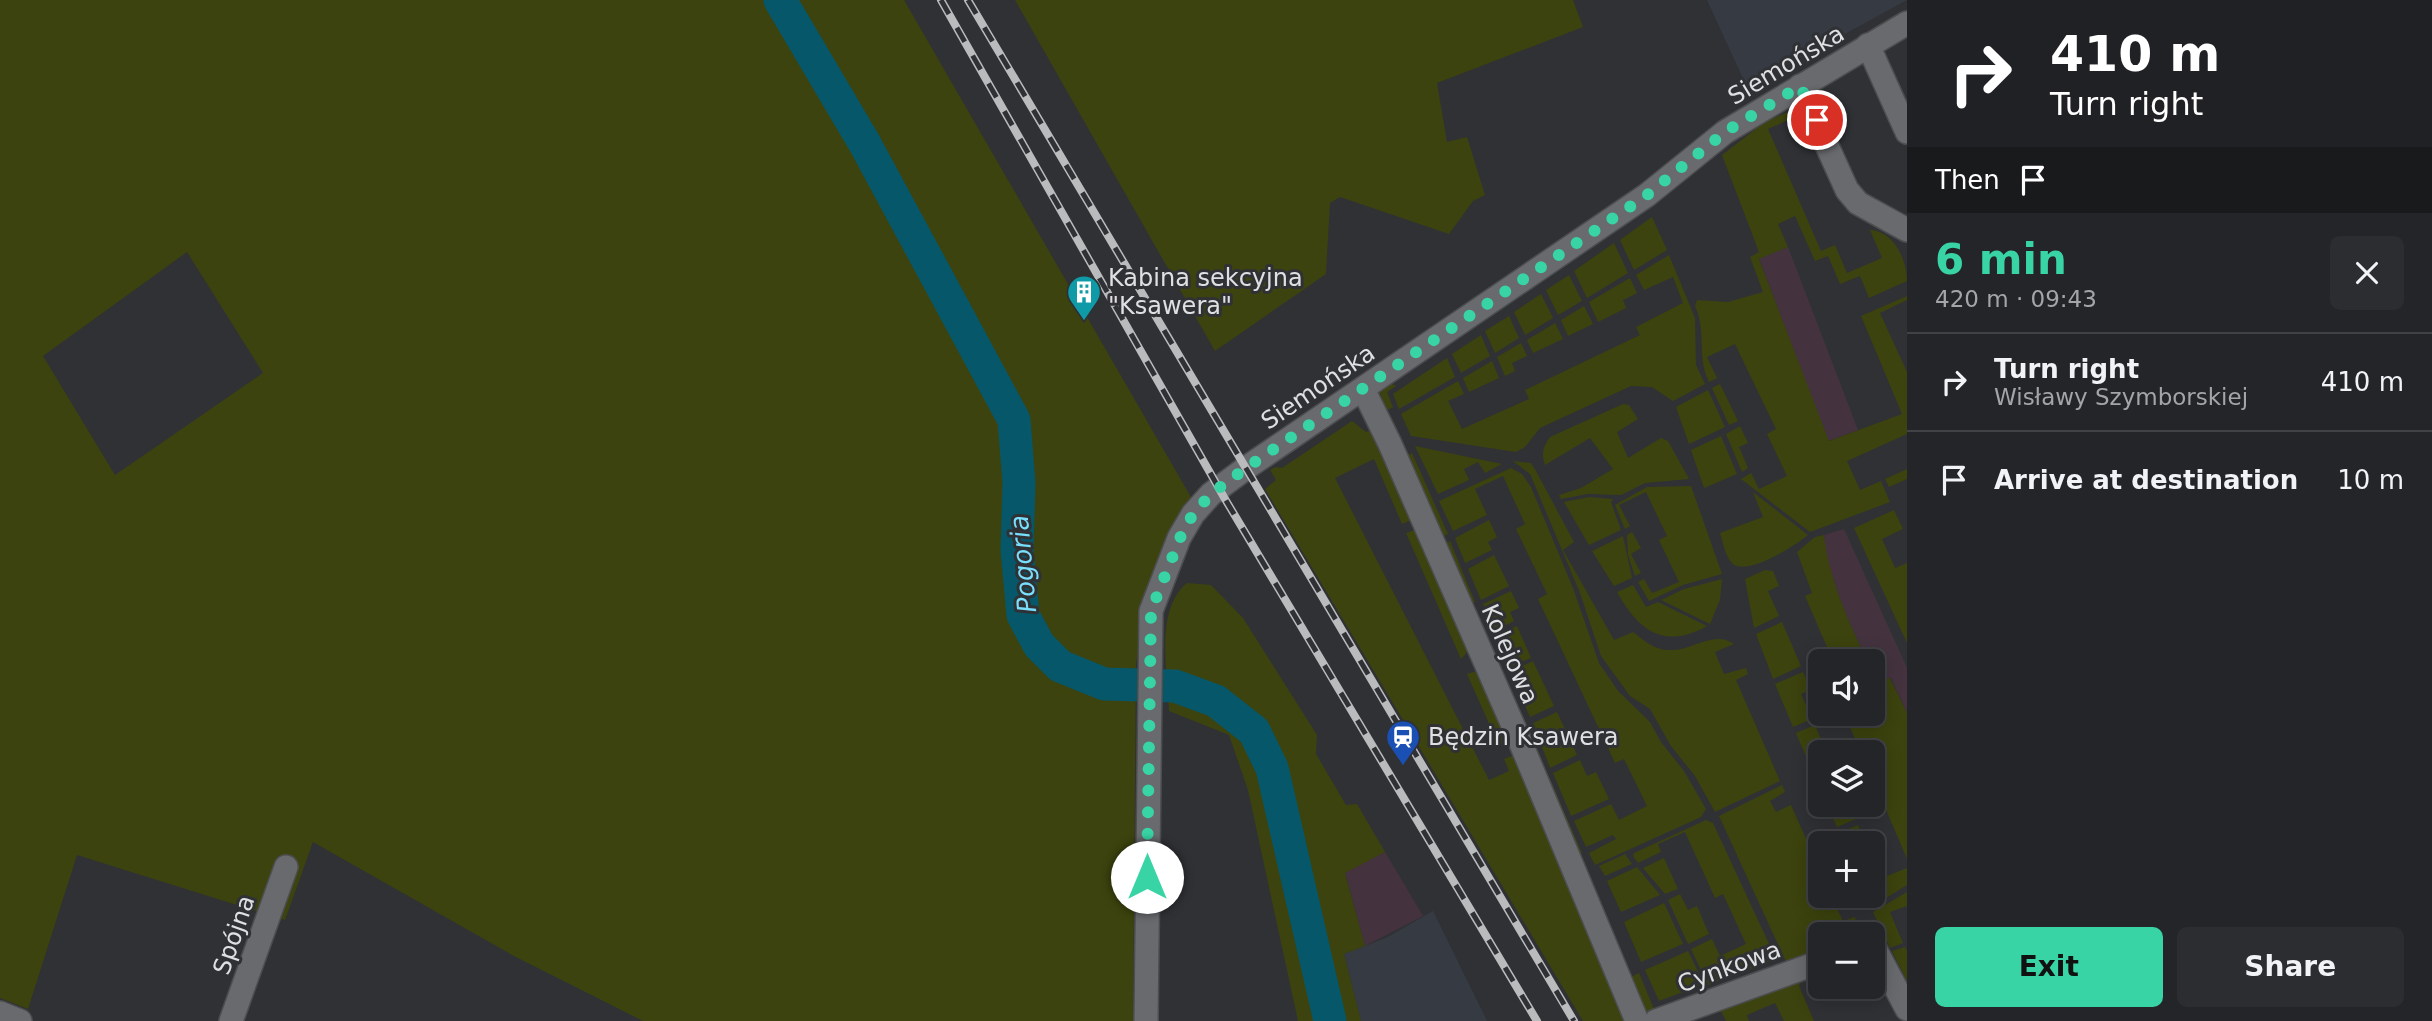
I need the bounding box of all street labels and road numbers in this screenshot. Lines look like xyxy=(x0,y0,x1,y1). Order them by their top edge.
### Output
street label: Siemońska xyxy=(1723,19,1849,111)
street label: Siemońska xyxy=(1256,339,1380,435)
street label: Kolejowa xyxy=(1476,600,1544,708)
street label: Spójna xyxy=(207,892,261,978)
street label: Cynkowa xyxy=(1673,935,1785,999)

